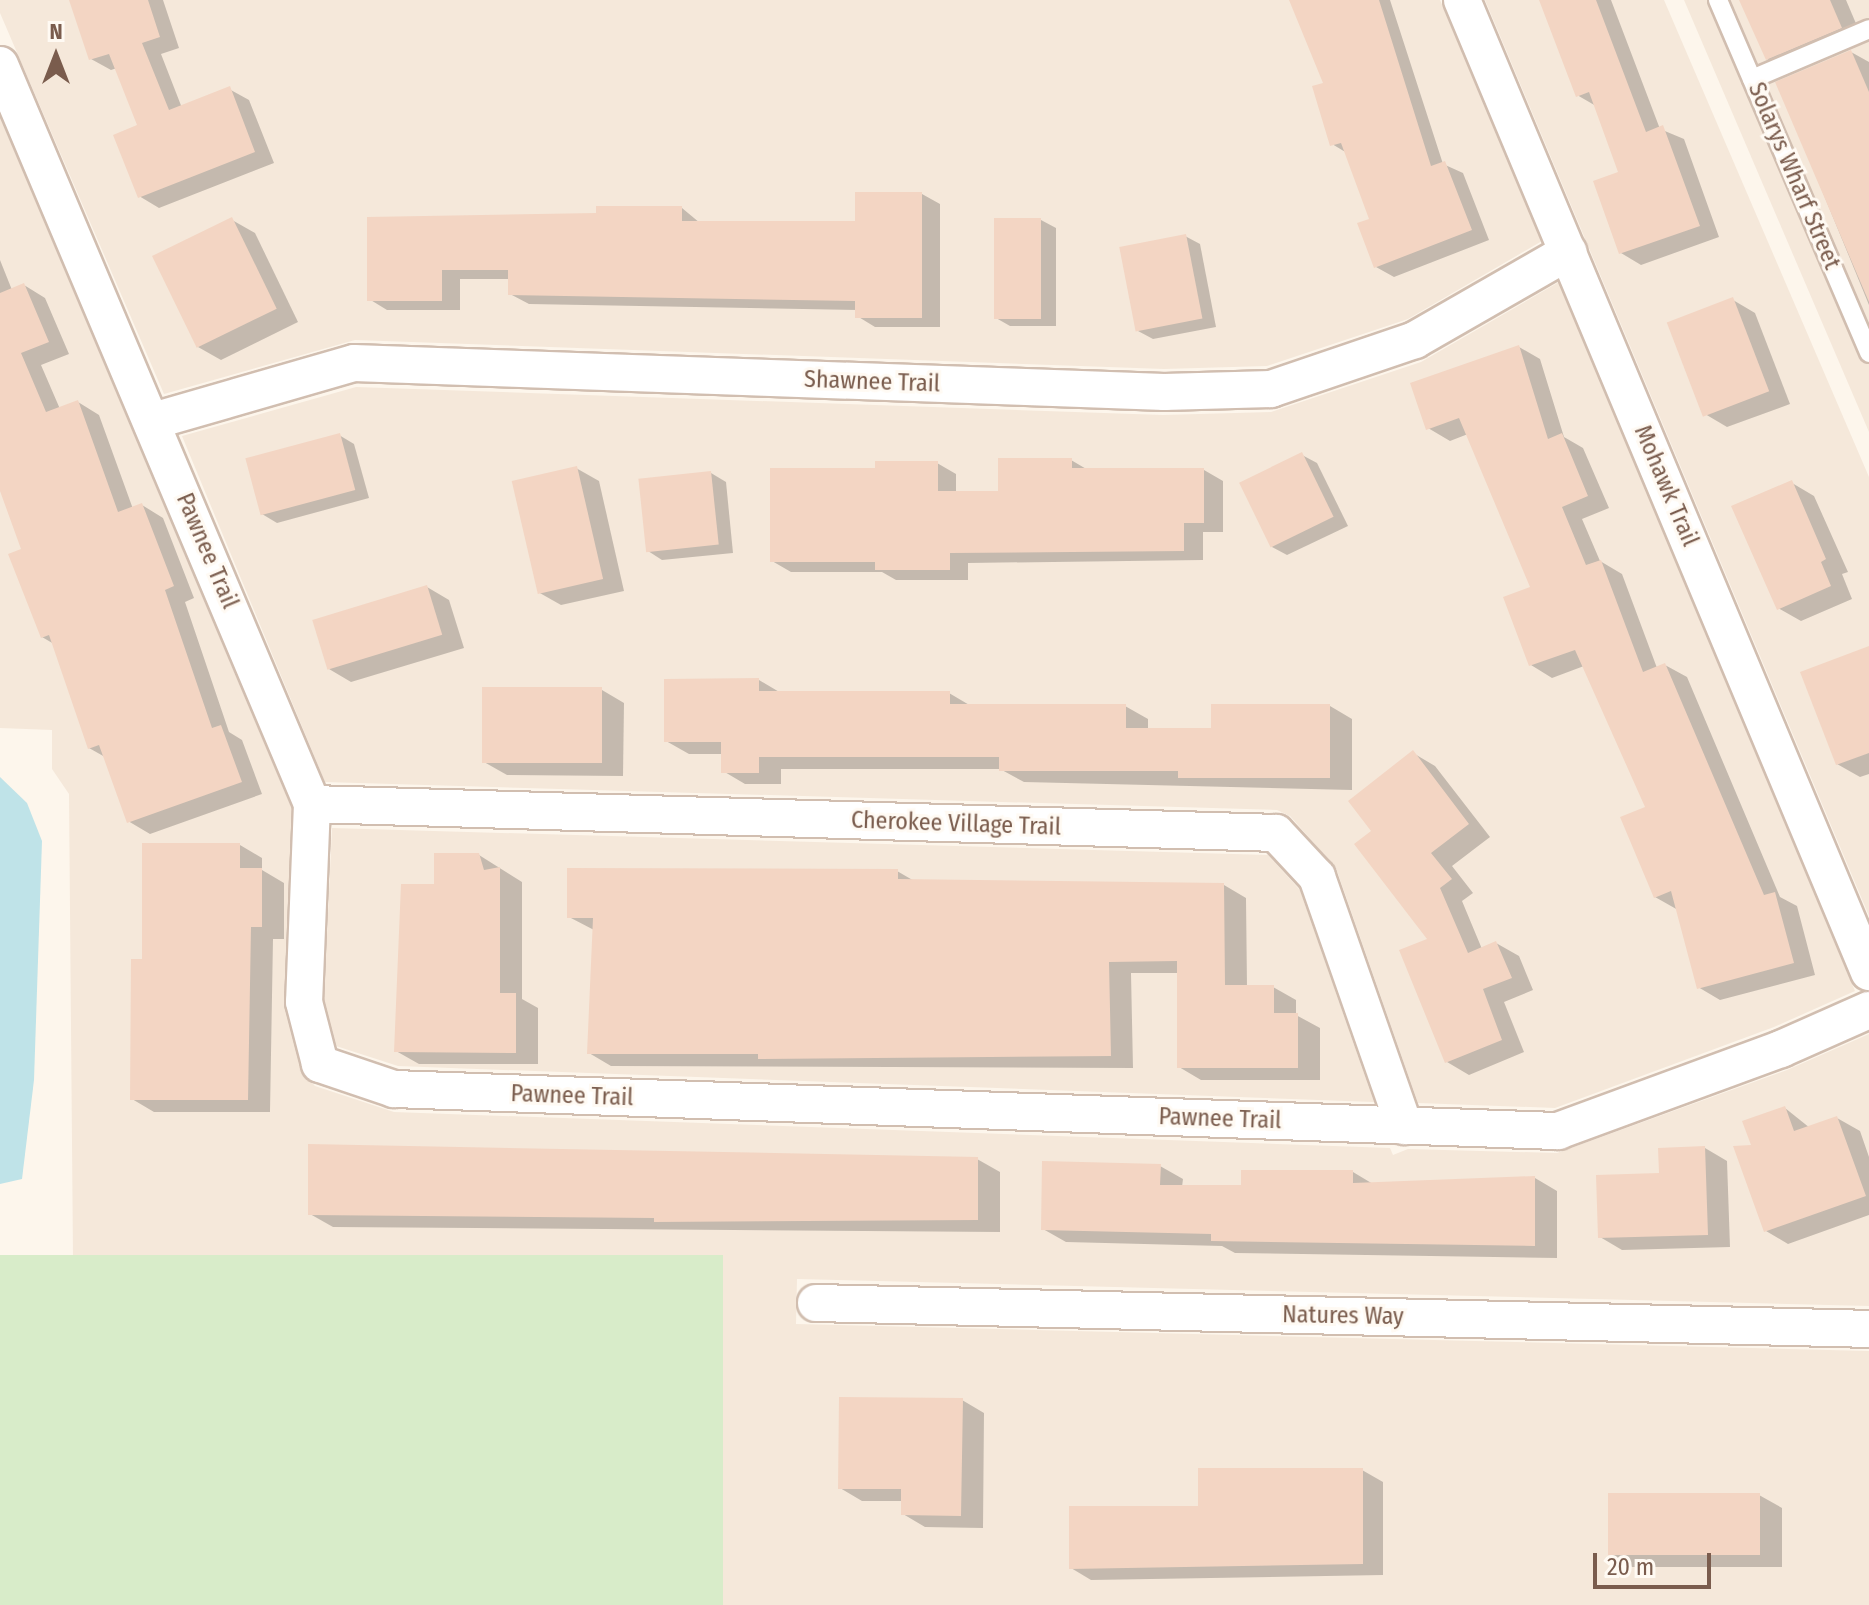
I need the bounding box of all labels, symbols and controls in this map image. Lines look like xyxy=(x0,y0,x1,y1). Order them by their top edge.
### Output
north arrow xyxy=(16,16,96,96)
text: N xyxy=(49,18,63,45)
street label: Solarys Wharf Street xyxy=(1742,78,1846,274)
street label: Shawnee Trail xyxy=(803,365,941,399)
street label: Mohawk Trail xyxy=(1628,421,1704,551)
street label: Pawnee Trail xyxy=(170,489,244,613)
street label: Cherokee Village Trail xyxy=(851,806,1061,842)
street label: Pawnee Trail xyxy=(510,1079,634,1113)
street label: Pawnee Trail xyxy=(1158,1102,1282,1136)
street label: Natures Way xyxy=(1282,1301,1404,1331)
scale bar xyxy=(1597,1537,1715,1587)
text: 20 m xyxy=(1607,1553,1654,1581)

